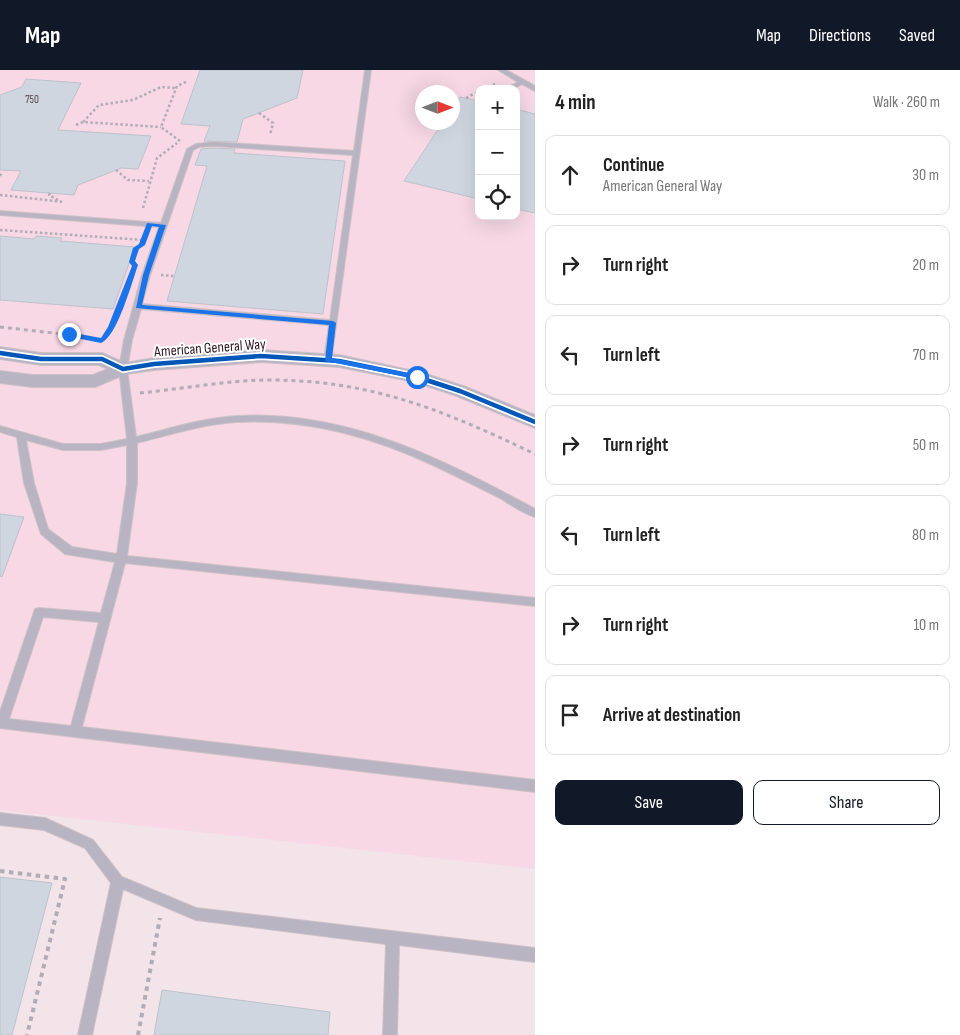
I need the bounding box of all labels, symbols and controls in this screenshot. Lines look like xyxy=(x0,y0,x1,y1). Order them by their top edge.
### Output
text: Map xyxy=(25,21,60,50)
text: Map xyxy=(756,25,781,46)
text: Directions xyxy=(809,25,871,46)
text: Saved xyxy=(899,25,935,46)
north arrow xyxy=(415,85,460,130)
map controls xyxy=(475,85,520,220)
button: + xyxy=(475,85,520,130)
text: 4 min xyxy=(555,90,596,115)
house number: 750 xyxy=(25,93,39,106)
text: Walk · 260 m xyxy=(873,93,940,112)
button: − xyxy=(475,130,520,175)
text: Continue xyxy=(603,154,664,177)
icon: ahead xyxy=(556,161,584,189)
text: 30 m xyxy=(912,166,939,185)
button: locate xyxy=(475,175,520,220)
text: American General Way xyxy=(603,177,722,196)
icon: right xyxy=(556,251,584,279)
text: Turn right xyxy=(603,254,668,277)
text: 20 m xyxy=(912,256,939,275)
route end xyxy=(58,323,81,346)
street label: American General Way xyxy=(153,335,267,361)
icon: left xyxy=(556,341,584,369)
text: Turn left xyxy=(603,344,660,367)
text: 70 m xyxy=(913,346,939,365)
route start xyxy=(406,366,429,389)
icon: right xyxy=(556,431,584,459)
text: Turn right xyxy=(603,434,668,457)
text: 50 m xyxy=(913,436,939,455)
icon: left xyxy=(556,521,584,549)
text: Turn left xyxy=(603,524,660,547)
text: 80 m xyxy=(912,526,939,545)
icon: right xyxy=(556,611,584,639)
text: Turn right xyxy=(603,614,668,637)
text: 10 m xyxy=(913,616,939,635)
icon: arrive xyxy=(556,701,584,729)
text: Arrive at destination xyxy=(603,704,741,727)
button: Save xyxy=(555,780,743,825)
button: Share xyxy=(753,780,940,825)

